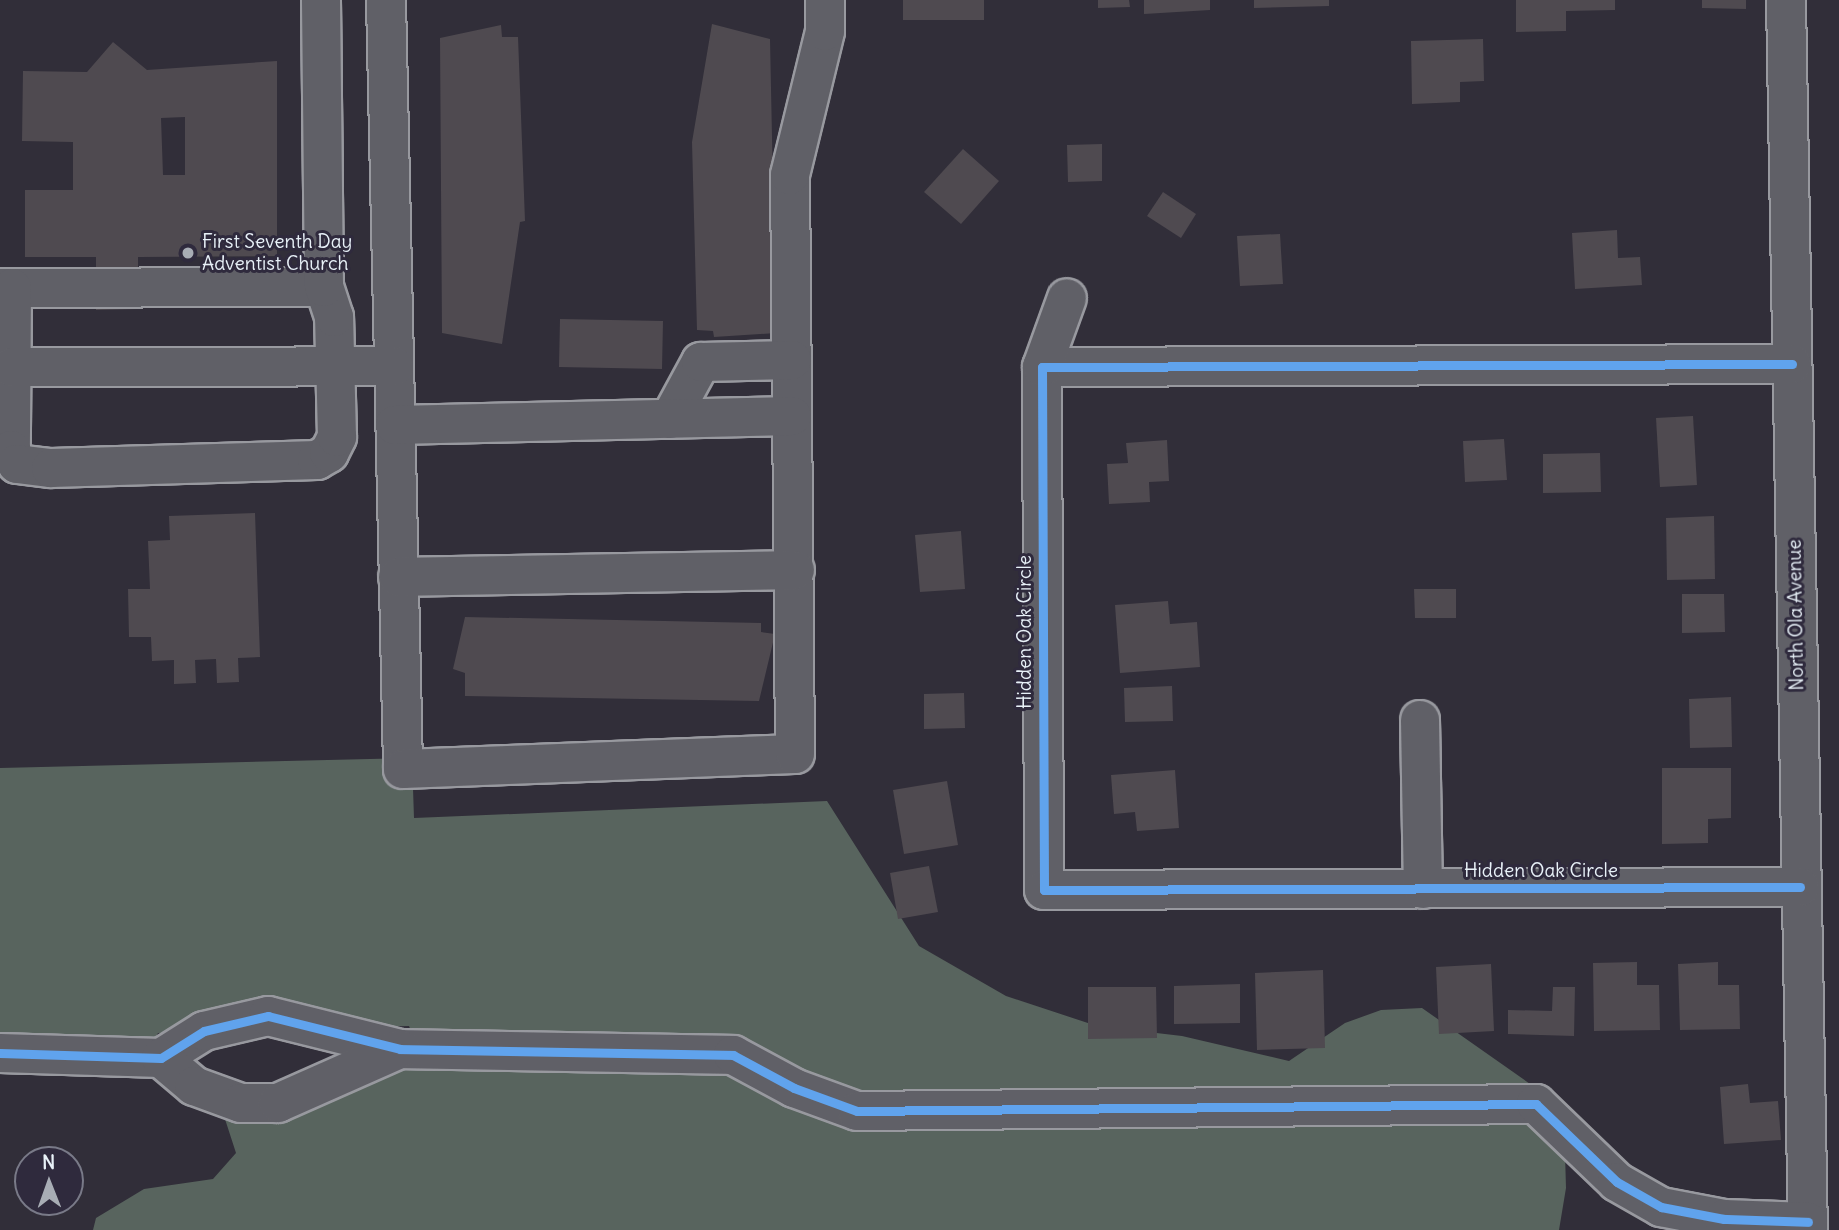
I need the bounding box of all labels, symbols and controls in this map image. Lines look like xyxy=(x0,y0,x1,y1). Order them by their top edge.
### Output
place label: First Seventh Day Adventist Church xyxy=(202,231,352,275)
marker: First Seventh Day Adventist Church xyxy=(180,245,196,261)
street label: North Ola Avenue xyxy=(1783,539,1809,691)
street label: Hidden Oak Circle xyxy=(1014,555,1036,709)
street label: Hidden Oak Circle xyxy=(1464,860,1618,882)
north arrow xyxy=(14,1146,84,1216)
text: N xyxy=(42,1150,55,1174)

